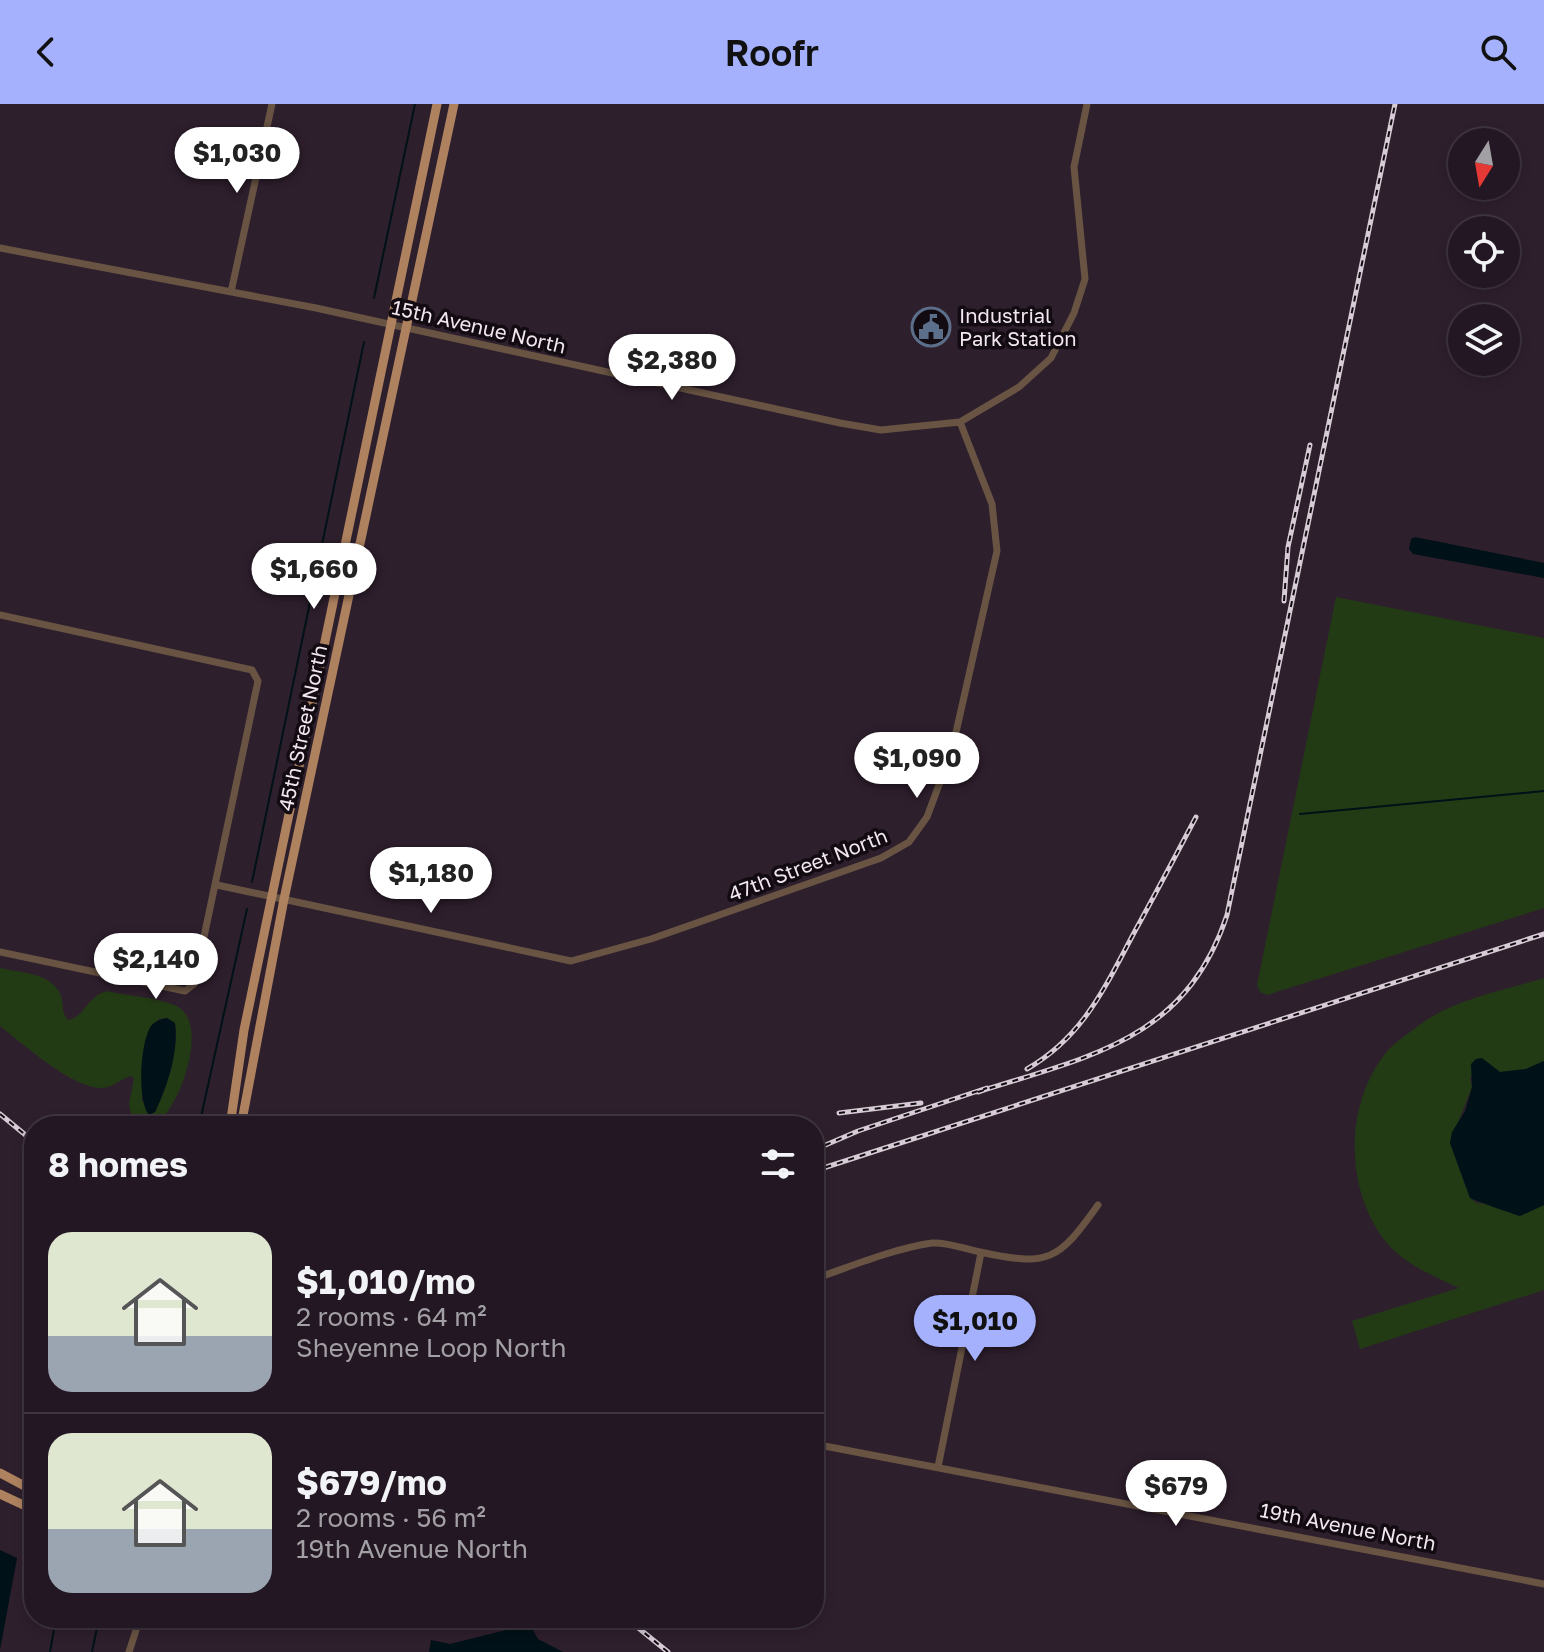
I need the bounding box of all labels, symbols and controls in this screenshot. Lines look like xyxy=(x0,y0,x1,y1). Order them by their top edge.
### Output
icon: back xyxy=(24,30,68,74)
icon: search xyxy=(1476,30,1520,74)
text: Roofr xyxy=(725,31,819,74)
pin: $1,030 xyxy=(172,127,302,195)
north arrow xyxy=(1448,128,1520,200)
map controls xyxy=(1448,128,1520,376)
text: $1,030 xyxy=(193,137,281,168)
button: locate xyxy=(1448,216,1520,288)
street label: 15th Avenue North xyxy=(390,294,569,358)
place label: Industrial Park Station xyxy=(959,303,1076,350)
button: layers xyxy=(1448,304,1520,376)
public building icon: Industrial Park Station xyxy=(910,306,952,348)
pin: $2,380 xyxy=(607,334,737,402)
text: $2,380 xyxy=(626,344,718,375)
pin: $1,660 xyxy=(249,543,379,611)
text: $1,660 xyxy=(269,553,359,584)
street label: 45th Street North xyxy=(273,643,331,813)
pin: $1,090 xyxy=(852,732,982,800)
text: $1,090 xyxy=(872,742,962,773)
street label: 47th Street North xyxy=(725,823,890,905)
pin: $1,180 xyxy=(366,847,496,915)
text: $1,180 xyxy=(388,857,474,888)
pin: $2,140 xyxy=(91,933,221,1001)
text: $2,140 xyxy=(112,943,200,974)
icon: filters xyxy=(756,1142,800,1186)
text: 8 homes xyxy=(48,1144,188,1184)
text: $1,010/mo xyxy=(296,1261,475,1301)
icon: home xyxy=(112,1264,208,1360)
pin: $1,010 xyxy=(910,1295,1040,1363)
text: 2 rooms · 64 m² xyxy=(296,1301,487,1332)
text: $1,010 xyxy=(932,1305,1018,1336)
text: Sheyenne Loop North xyxy=(296,1332,567,1363)
pin: $679 xyxy=(1129,1460,1223,1528)
text: $679/mo xyxy=(296,1462,447,1502)
icon: home xyxy=(112,1465,208,1561)
text: $679 xyxy=(1144,1470,1208,1501)
street label: 19th Avenue North xyxy=(1258,1497,1438,1555)
text: 2 rooms · 56 m² xyxy=(296,1502,486,1533)
text: 19th Avenue North xyxy=(296,1533,528,1564)

